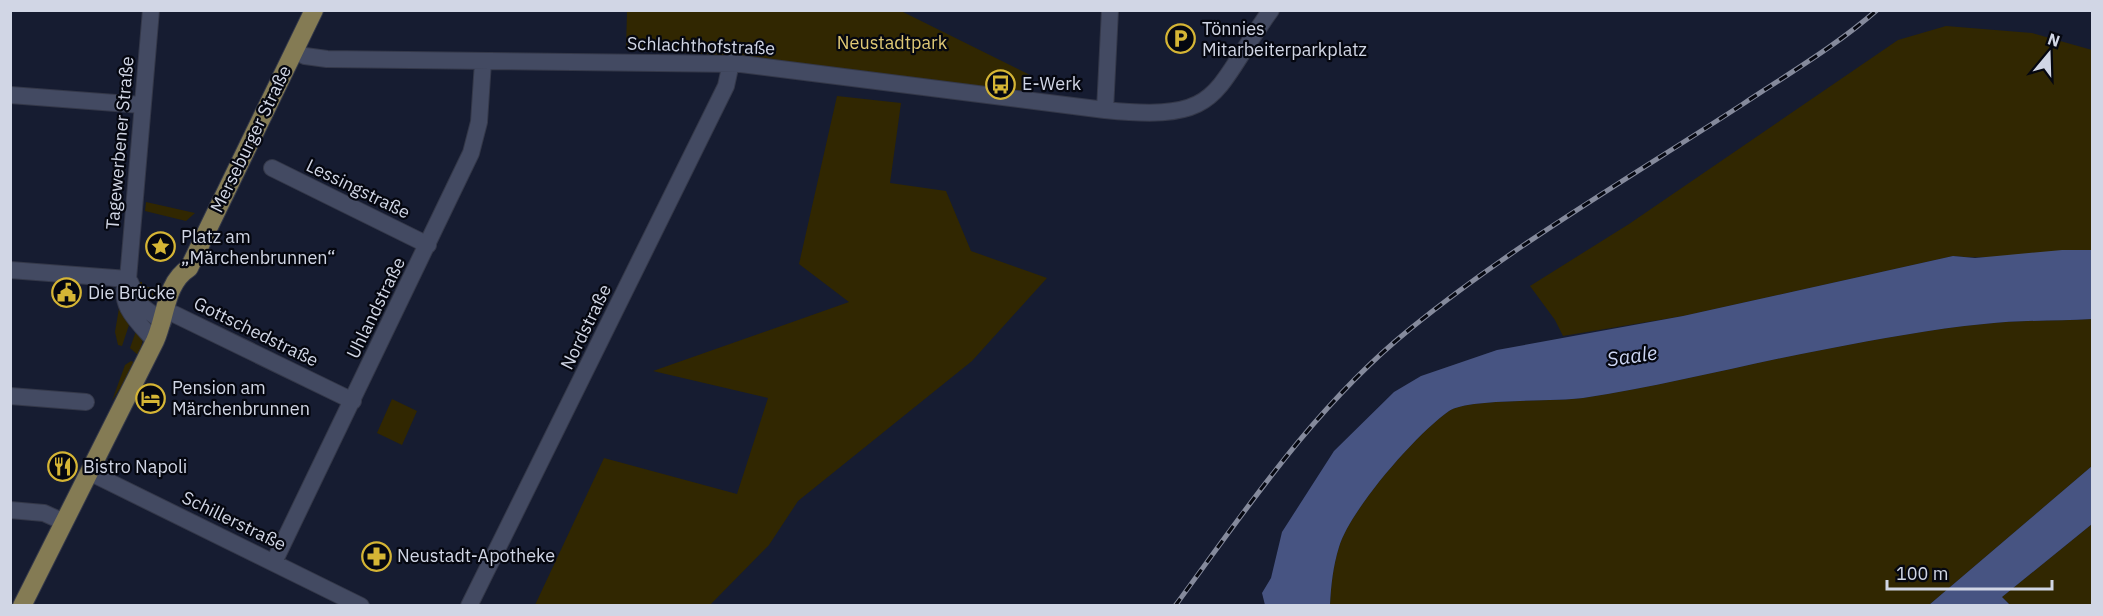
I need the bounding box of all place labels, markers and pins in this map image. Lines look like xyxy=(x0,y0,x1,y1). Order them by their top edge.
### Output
place label: Tönnies Mitarbeiterparkplatz xyxy=(1202,17,1367,61)
parking icon: Tönnies Mitarbeiterparkplatz xyxy=(1165,23,1197,55)
bus stop icon: E-Werk xyxy=(985,68,1017,100)
place label: E-Werk xyxy=(1022,72,1082,95)
place label: Platz am „Märchenbrunnen“ xyxy=(181,225,336,269)
place icon: Platz am „Märchenbrunnen“ xyxy=(144,231,176,263)
public building icon: Die Brücke xyxy=(51,277,83,309)
place label: Die Brücke xyxy=(88,281,176,304)
place label: Pension am Märchenbrunnen xyxy=(172,376,310,420)
hotel icon: Pension am Märchenbrunnen xyxy=(135,382,167,414)
restaurant icon: Bistro Napoli xyxy=(46,451,78,483)
place label: Bistro Napoli xyxy=(83,455,187,478)
pharmacy icon: Neustadt-Apotheke xyxy=(360,540,392,572)
place label: Neustadt-Apotheke xyxy=(397,544,555,567)

